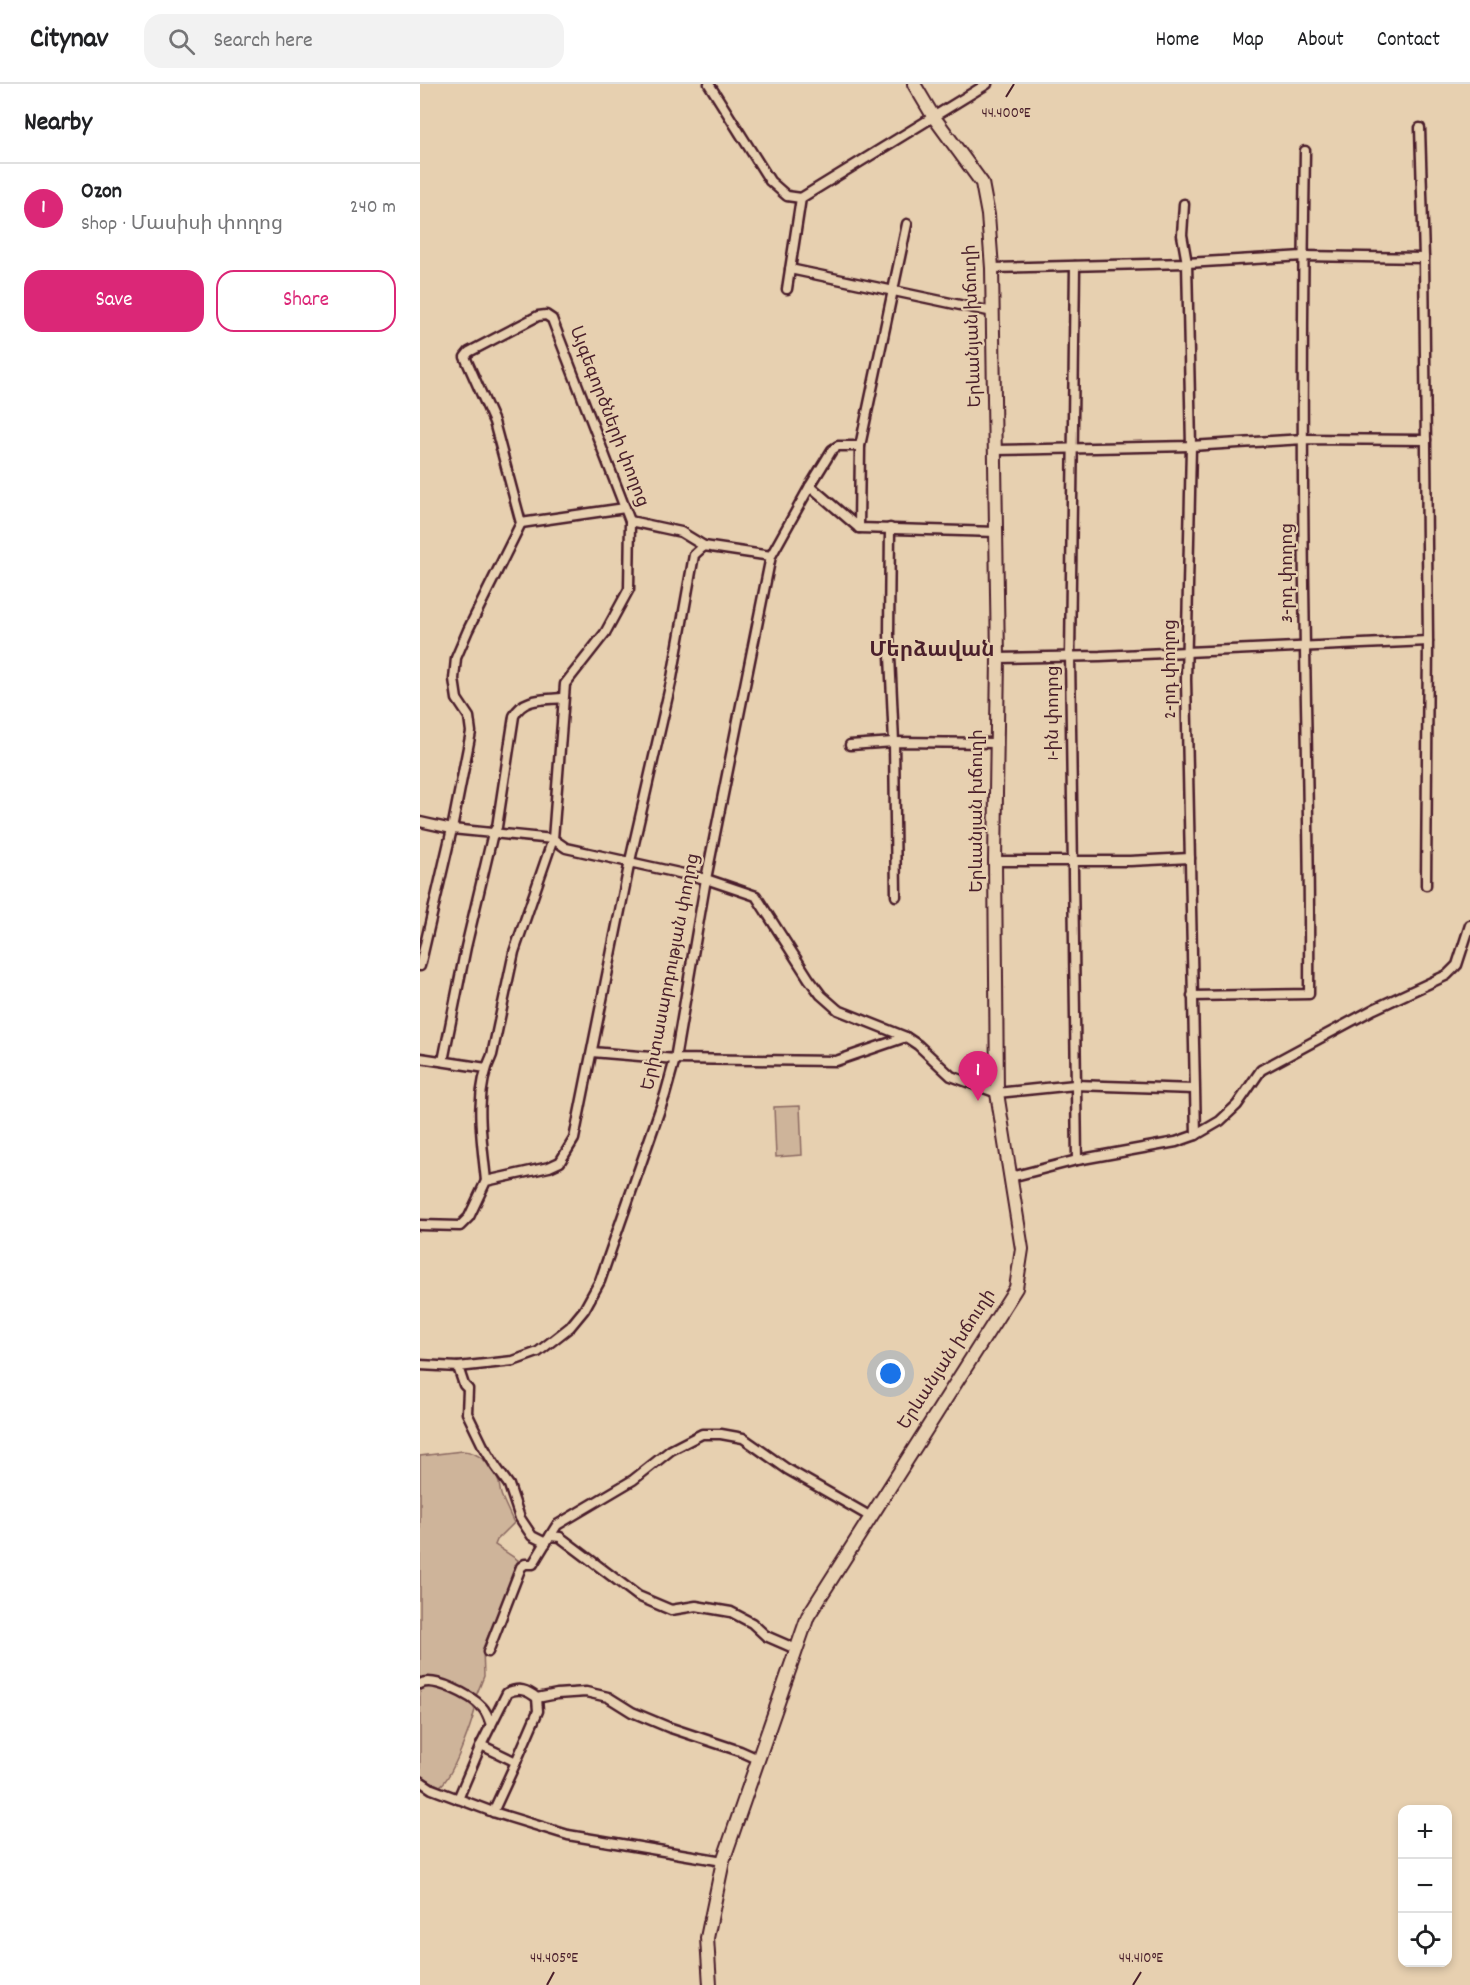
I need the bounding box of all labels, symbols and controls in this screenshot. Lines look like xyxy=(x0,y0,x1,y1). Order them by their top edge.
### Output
search box xyxy=(144,14,564,68)
text: Citynav xyxy=(30,21,108,61)
icon: search xyxy=(165,25,198,58)
text: Search here xyxy=(213,26,313,57)
text: Home xyxy=(1155,26,1199,56)
text: Map xyxy=(1232,26,1264,56)
text: About xyxy=(1297,26,1344,56)
text: Contact xyxy=(1377,26,1440,56)
text: 44.400°E xyxy=(981,103,1031,125)
text: Nearby xyxy=(24,105,92,142)
text: Ozon xyxy=(81,177,122,208)
text: 1 xyxy=(41,194,46,222)
text: 240 m xyxy=(350,194,396,222)
text: Shop · Մասիսի փողոց xyxy=(81,211,283,239)
street label: Երևանյան խճուղի xyxy=(959,244,989,408)
button: Save xyxy=(24,270,204,332)
button: Share xyxy=(216,270,396,332)
street label: Այգեգործների փողոց xyxy=(562,323,654,511)
street label: 3-րդ փողոց xyxy=(1276,523,1301,623)
street label: 2-րդ փողոց xyxy=(1159,619,1184,719)
district label: Մերձավան xyxy=(869,637,995,667)
street label: 1-ին փողոց xyxy=(1042,665,1067,761)
street label: Երևանյան խճուղի xyxy=(966,729,991,893)
street label: Երիտասարդության փողոց xyxy=(637,851,707,1093)
pin: 1 xyxy=(958,1052,998,1101)
street label: Երևանյան խճուղի xyxy=(893,1285,1003,1435)
your location xyxy=(876,1359,905,1388)
map controls xyxy=(1398,1805,1452,1967)
button: + xyxy=(1398,1805,1452,1859)
button: − xyxy=(1398,1859,1452,1913)
button: locate xyxy=(1398,1913,1452,1967)
text: 44.405°E xyxy=(530,1948,578,1970)
text: 44.410°E xyxy=(1119,1948,1163,1970)

